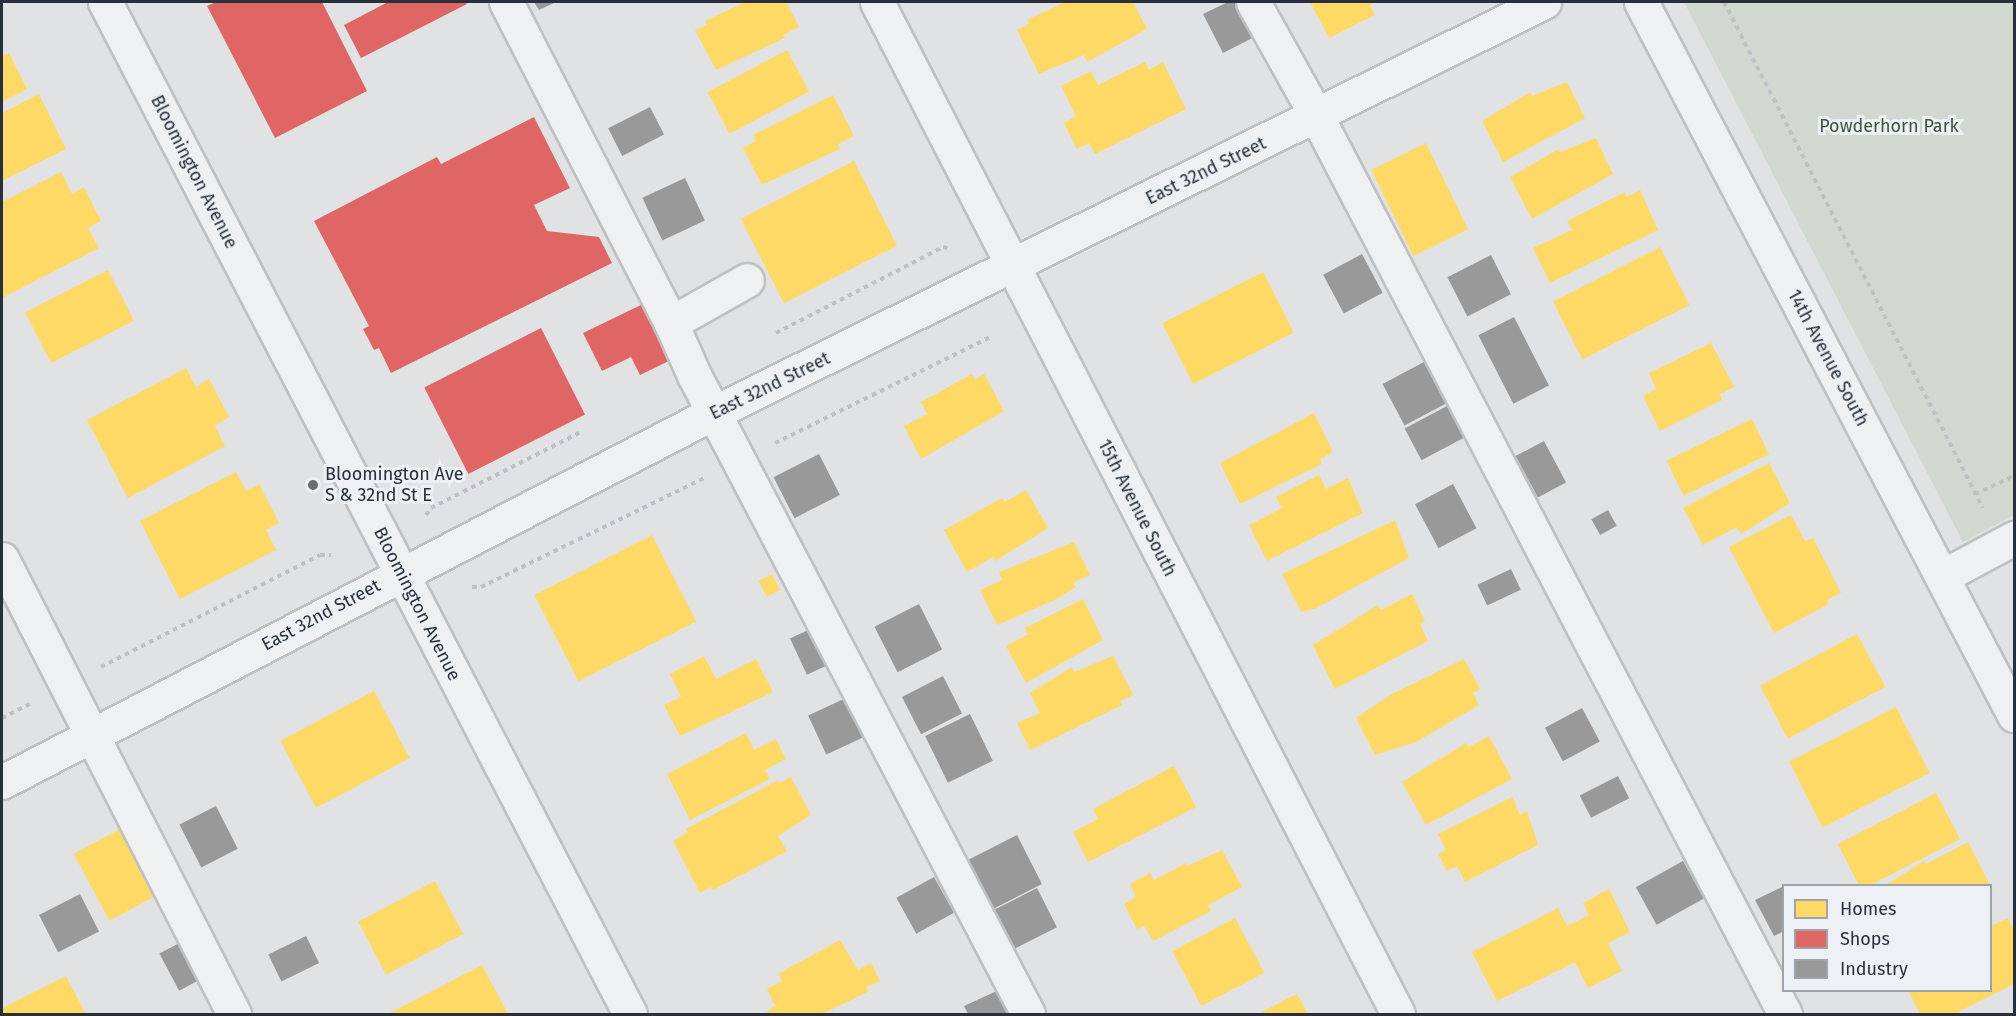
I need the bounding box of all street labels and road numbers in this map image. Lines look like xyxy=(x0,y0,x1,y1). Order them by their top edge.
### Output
street label: Bloomington Avenue xyxy=(146,92,242,252)
street label: East 32nd Street xyxy=(1142,133,1270,209)
street label: 14th Avenue South xyxy=(1783,286,1873,430)
street label: East 32nd Street xyxy=(706,348,834,424)
street label: 15th Avenue South xyxy=(1093,436,1181,580)
street label: Bloomington Avenue xyxy=(369,524,465,684)
street label: East 32nd Street xyxy=(258,575,384,655)

